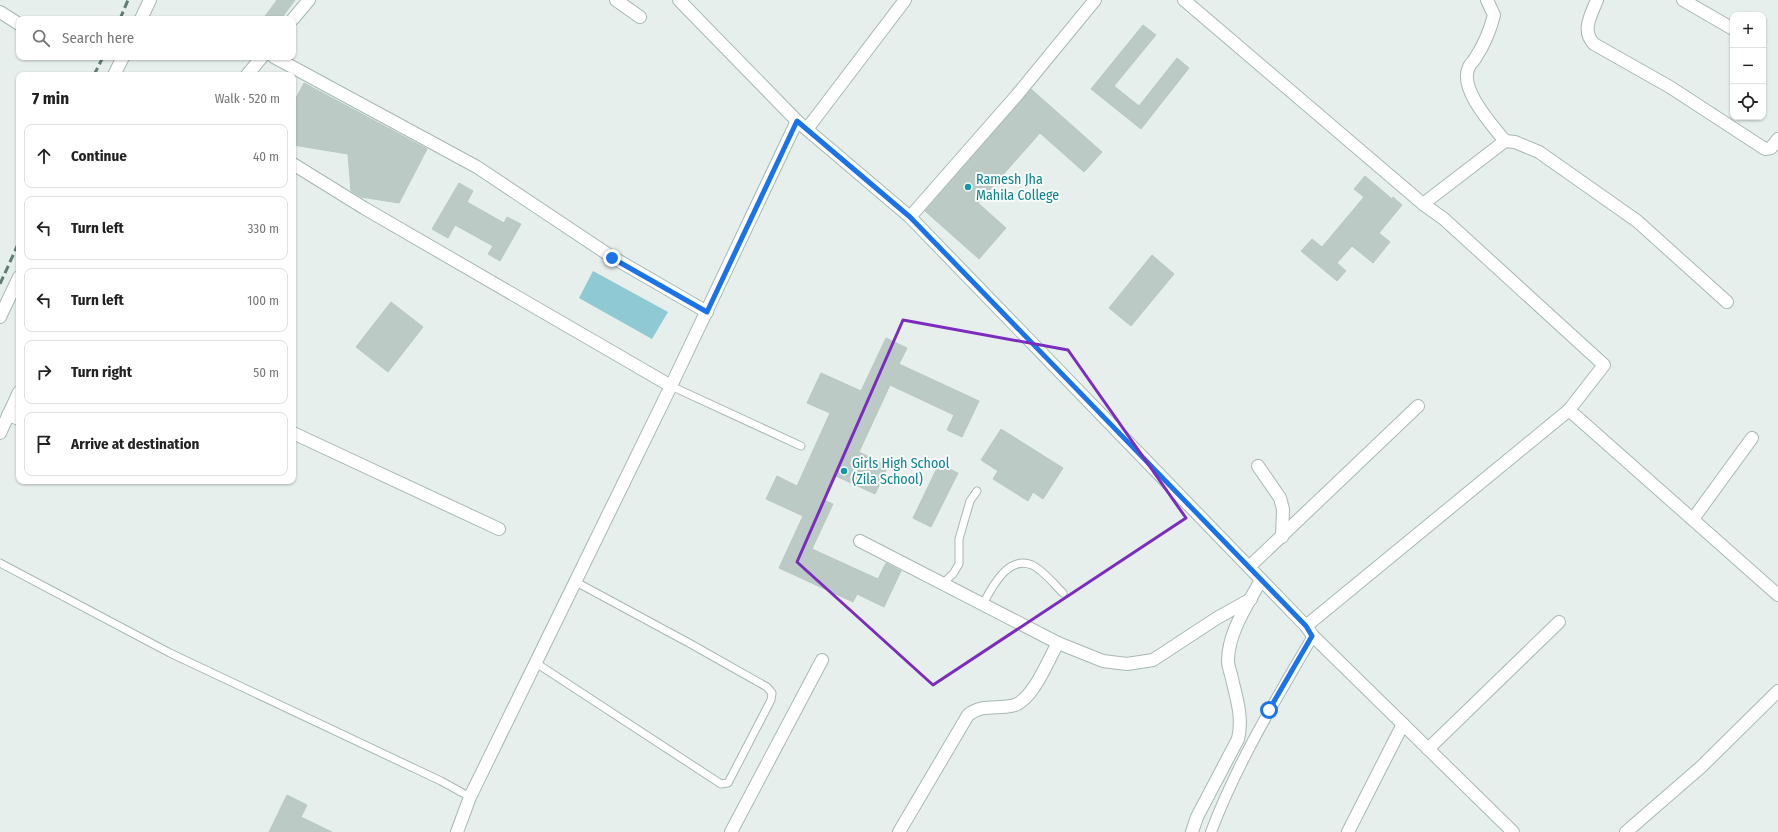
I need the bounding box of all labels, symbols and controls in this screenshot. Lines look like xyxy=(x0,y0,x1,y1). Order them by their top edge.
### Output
map controls xyxy=(1730,12,1766,120)
button: + xyxy=(1730,12,1766,48)
search box xyxy=(16,16,296,60)
icon: search xyxy=(30,27,52,49)
text: Search here xyxy=(62,29,134,47)
button: − xyxy=(1730,48,1766,84)
button: locate xyxy=(1730,84,1766,120)
text: 7 min xyxy=(32,88,69,109)
text: Walk · 520 m xyxy=(215,91,280,106)
icon: ahead xyxy=(33,145,55,167)
text: Continue xyxy=(71,147,127,165)
text: 40 m xyxy=(253,149,279,164)
place label: Ramesh Jha Mahila College xyxy=(976,171,1059,204)
marker: Ramesh Jha Mahila College xyxy=(963,182,973,192)
icon: left xyxy=(33,217,55,239)
text: Turn left xyxy=(71,219,124,237)
text: 330 m xyxy=(247,221,279,236)
route end xyxy=(603,249,621,267)
icon: left xyxy=(33,289,55,311)
text: Turn left xyxy=(71,291,124,309)
text: 100 m xyxy=(247,293,279,308)
icon: right xyxy=(33,361,55,383)
text: Turn right xyxy=(71,363,132,381)
text: 50 m xyxy=(253,365,279,380)
icon: arrive xyxy=(33,433,55,455)
text: Arrive at destination xyxy=(71,435,199,453)
place label: Girls High School (Zila School) xyxy=(852,455,950,488)
marker: Girls High School (Zila School) xyxy=(839,466,849,476)
route start xyxy=(1260,701,1278,719)

